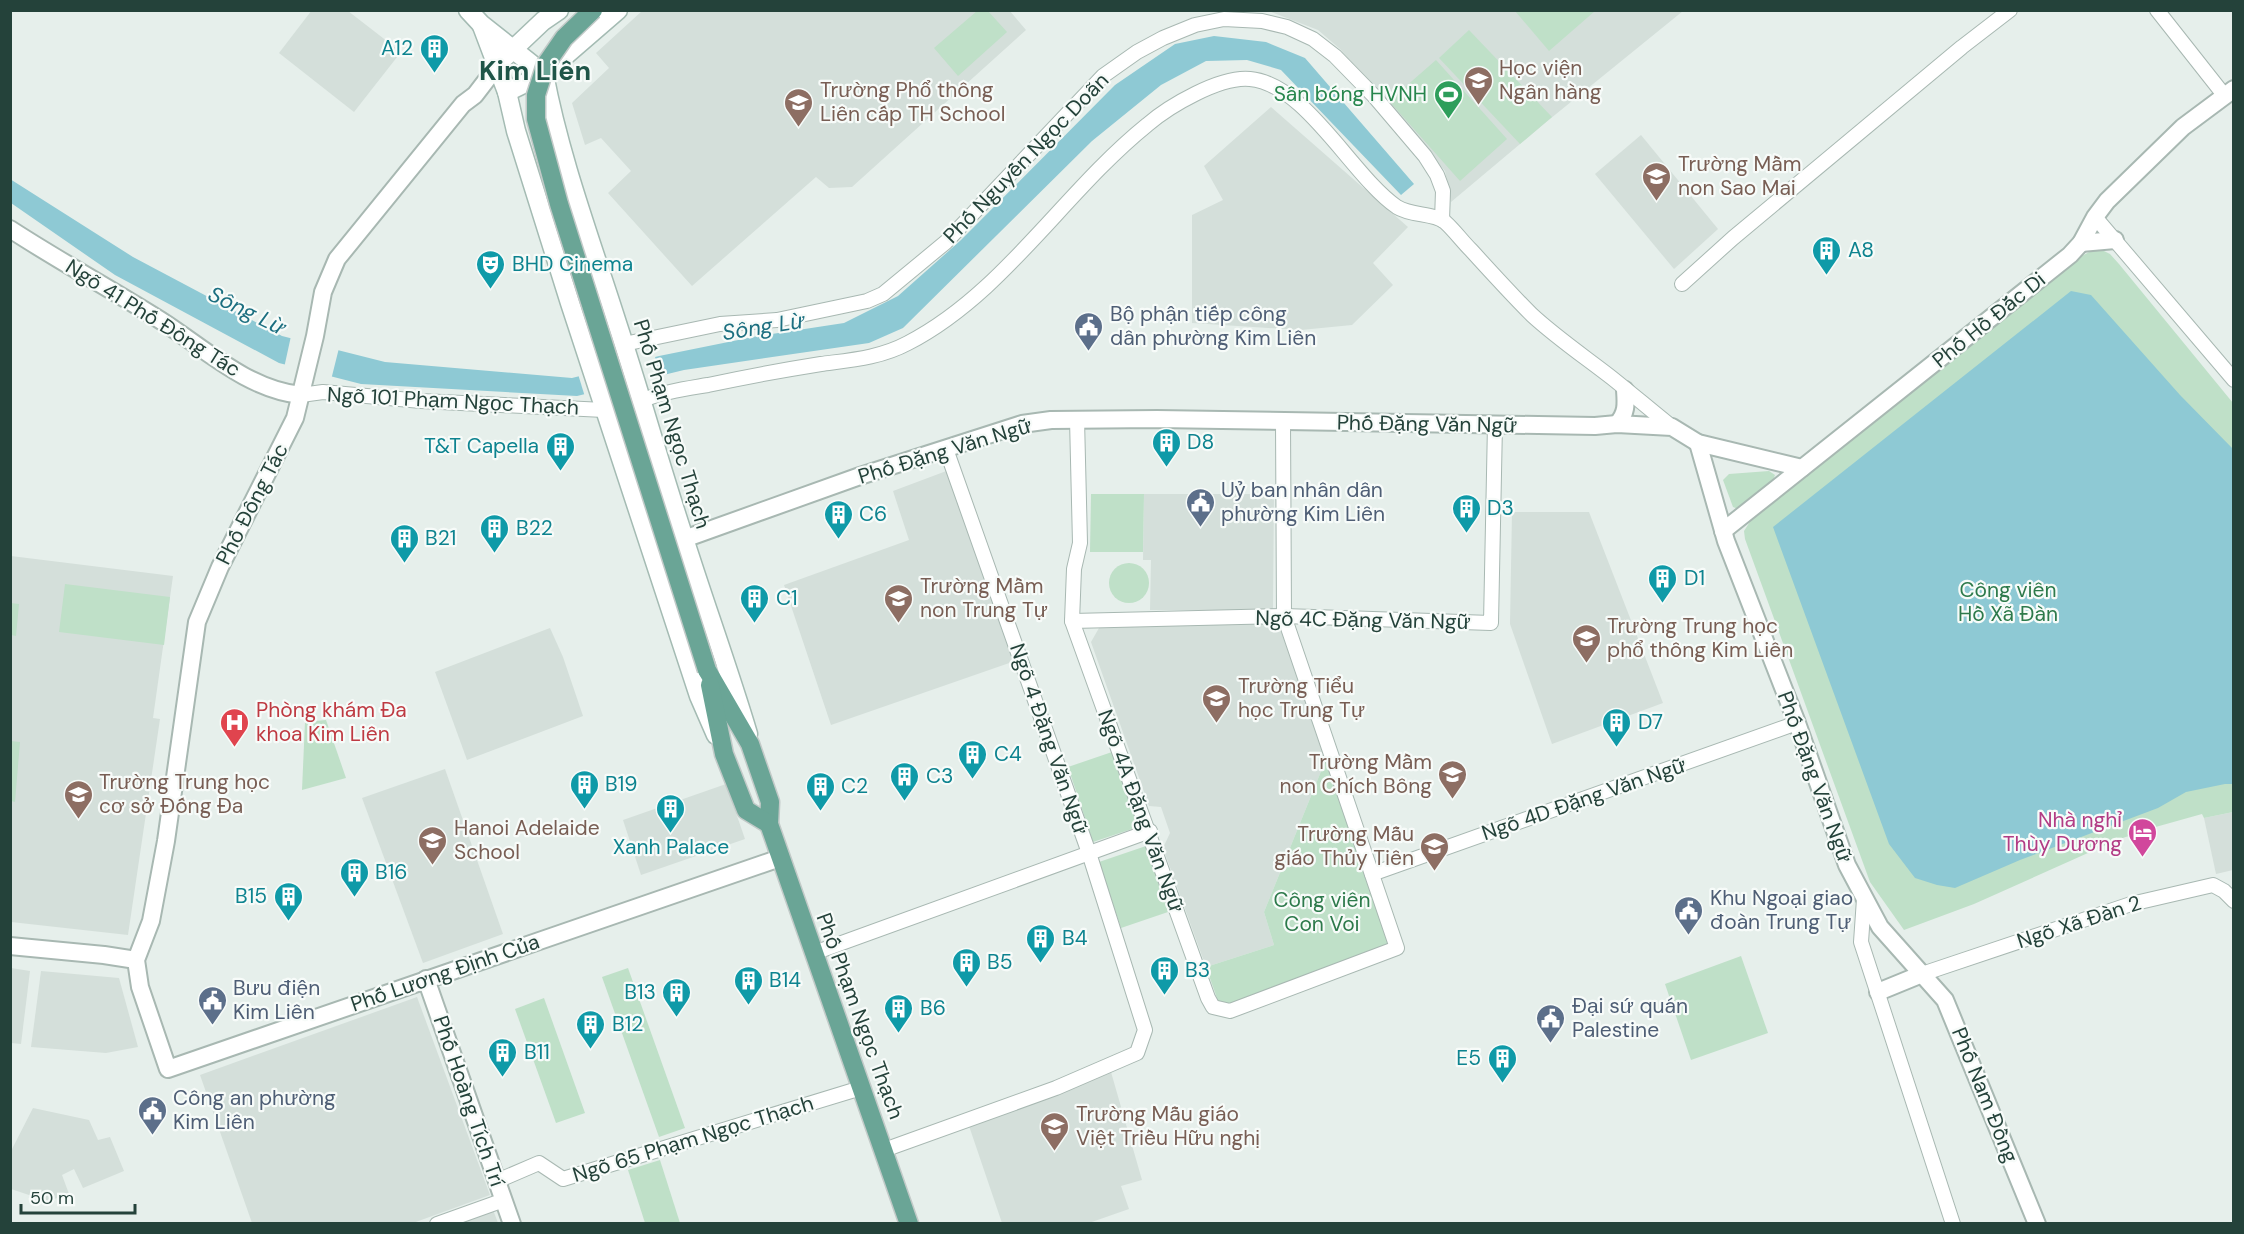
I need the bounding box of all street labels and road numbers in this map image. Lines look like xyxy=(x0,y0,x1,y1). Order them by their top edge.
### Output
street label: Phố Nguyễn Ngọc Doãn xyxy=(937,67,1115,249)
street label: Ngõ 41 Phố Đông Tác xyxy=(60,253,246,383)
street label: Phố Hồ Đắc Di xyxy=(1927,266,2051,374)
street label: Phố Phạm Ngọc Thạch xyxy=(627,316,717,532)
street label: Ngõ 101 Phạm Ngọc Thạch xyxy=(326,380,580,422)
street label: Phố Đặng Văn Ngữ xyxy=(1337,408,1517,440)
street label: Phố Đặng Văn Ngữ xyxy=(855,411,1035,491)
street label: Phố Đông Tác xyxy=(209,439,295,569)
street label: Ngõ 4C Đặng Văn Ngữ xyxy=(1255,604,1471,636)
street label: Ngõ 4 Đặng Văn Ngữ xyxy=(1003,640,1095,838)
street label: Phố Đặng Văn Ngữ xyxy=(1771,687,1859,867)
street label: Ngõ 4A Đặng Văn Ngữ xyxy=(1091,706,1191,916)
street label: Ngõ 4D Đặng Văn Ngữ xyxy=(1478,751,1690,847)
street label: Ngõ Xã Đàn 2 xyxy=(2013,889,2145,955)
street label: Phố Phạm Ngọc Thạch xyxy=(810,909,910,1123)
street label: Phố Lương Định Của xyxy=(347,928,543,1018)
street label: Phố Hoàng Tích Trí xyxy=(427,1012,511,1190)
street label: Phố Nam Đồng xyxy=(1945,1023,2025,1167)
street label: Ngõ 65 Phạm Ngọc Thạch xyxy=(569,1089,817,1189)

